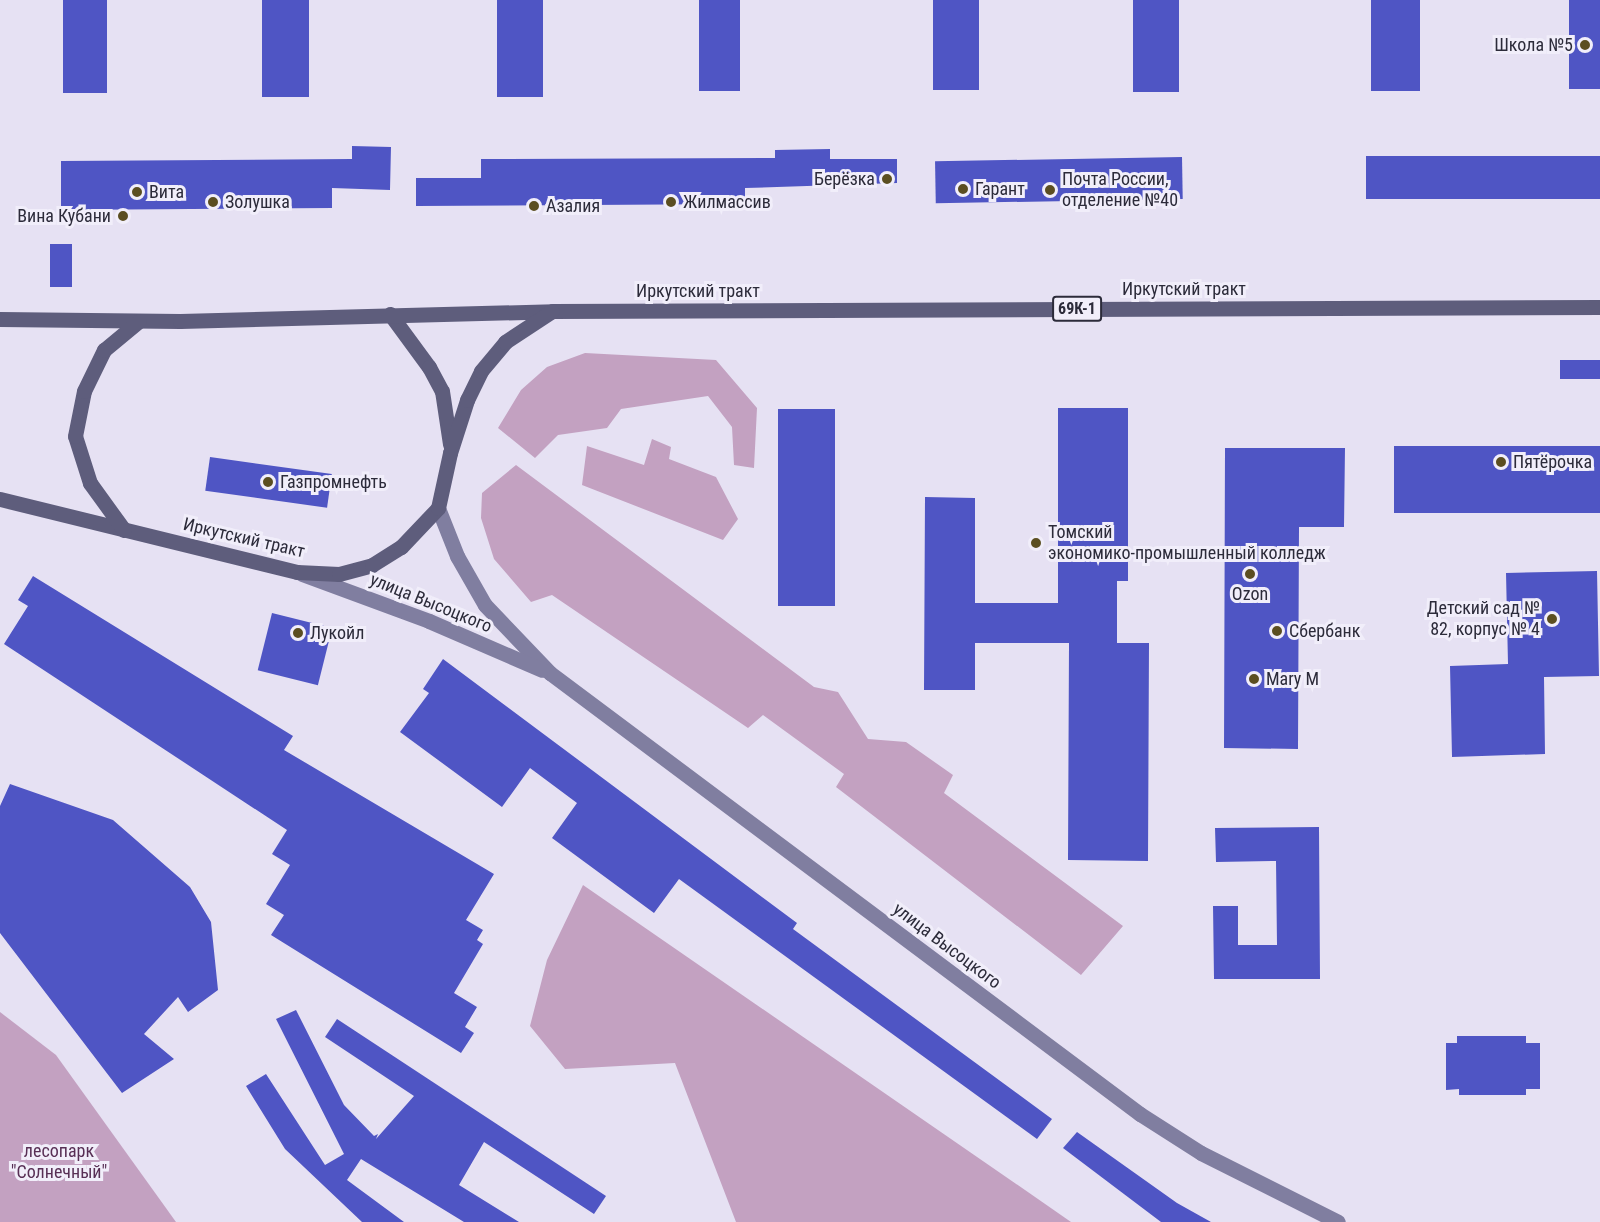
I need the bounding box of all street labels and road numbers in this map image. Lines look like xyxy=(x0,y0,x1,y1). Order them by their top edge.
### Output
street label: Иркутский тракт xyxy=(1122,278,1246,300)
street label: Иркутский тракт xyxy=(636,280,760,302)
road number: 69К-1 xyxy=(1052,296,1102,322)
street label: Иркутский тракт xyxy=(181,514,307,562)
street label: улица Высоцкого xyxy=(367,569,495,637)
street label: улица Высоцкого xyxy=(889,898,1005,994)

